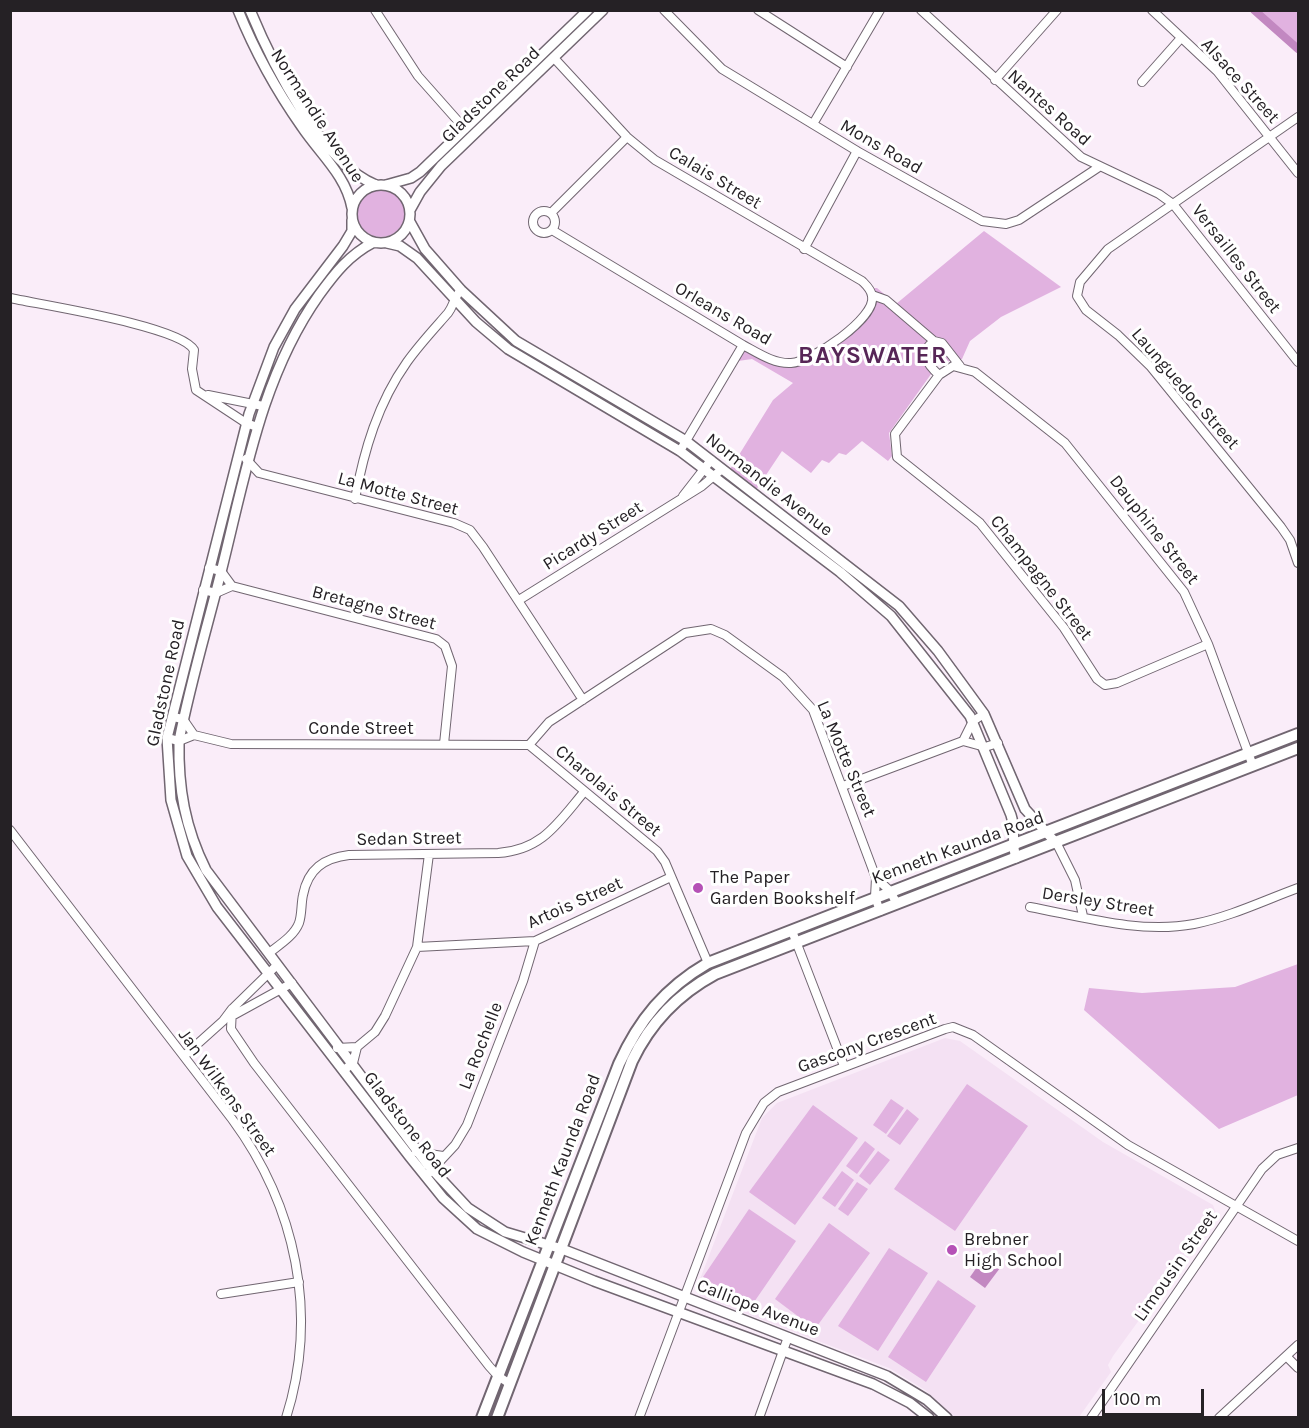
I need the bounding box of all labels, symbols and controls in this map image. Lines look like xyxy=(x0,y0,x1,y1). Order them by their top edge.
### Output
street label: Alsace Street xyxy=(1196,34,1284,128)
street label: Gladstone Road xyxy=(437,42,545,148)
street label: Normandie Avenue xyxy=(266,45,368,187)
street label: Nantes Road xyxy=(1003,65,1095,151)
street label: Mons Road xyxy=(836,115,926,179)
street label: Calais Street xyxy=(665,142,765,214)
street label: Versailles Street xyxy=(1187,200,1285,318)
street label: Orleans Road xyxy=(671,278,775,350)
street label: Launguedoc Street xyxy=(1126,324,1244,454)
district label: BAYSWATER xyxy=(798,342,948,370)
street label: Normandie Avenue xyxy=(701,429,837,541)
street label: La Motte Street xyxy=(335,468,461,520)
street label: Dauphine Street xyxy=(1104,471,1204,589)
street label: Picardy Street xyxy=(539,497,647,575)
street label: Champagne Street xyxy=(985,511,1097,645)
street label: Bretagne Street xyxy=(310,581,438,635)
street label: Gladstone Road xyxy=(142,618,190,748)
street label: La Motte Street xyxy=(812,698,880,820)
street label: Conde Street xyxy=(308,718,414,740)
street label: Charolais Street xyxy=(551,740,665,842)
street label: Kenneth Kaunda Road xyxy=(869,807,1047,889)
street label: Sedan Street xyxy=(356,827,462,851)
place label: The Paper Garden Bookshelf xyxy=(710,867,855,910)
street label: Artois Street xyxy=(524,872,626,934)
marker: The Paper Garden Bookshelf xyxy=(691,881,705,895)
street label: Dersley Street xyxy=(1040,882,1156,922)
street label: La Rochelle xyxy=(454,999,508,1093)
street label: Gascony Crescent xyxy=(795,1008,939,1078)
street label: Jan Wilkens Street xyxy=(174,1025,280,1161)
street label: Gladstone Road xyxy=(359,1067,455,1183)
street label: Kenneth Kaunda Road xyxy=(520,1071,606,1249)
street label: Limousin Street xyxy=(1130,1206,1222,1326)
place label: Brebner High School xyxy=(964,1229,1062,1272)
marker: Brebner High School xyxy=(945,1243,959,1257)
street label: Calliope Avenue xyxy=(694,1275,822,1341)
scale bar xyxy=(1105,1377,1207,1415)
text: 100 m xyxy=(1113,1388,1161,1410)

